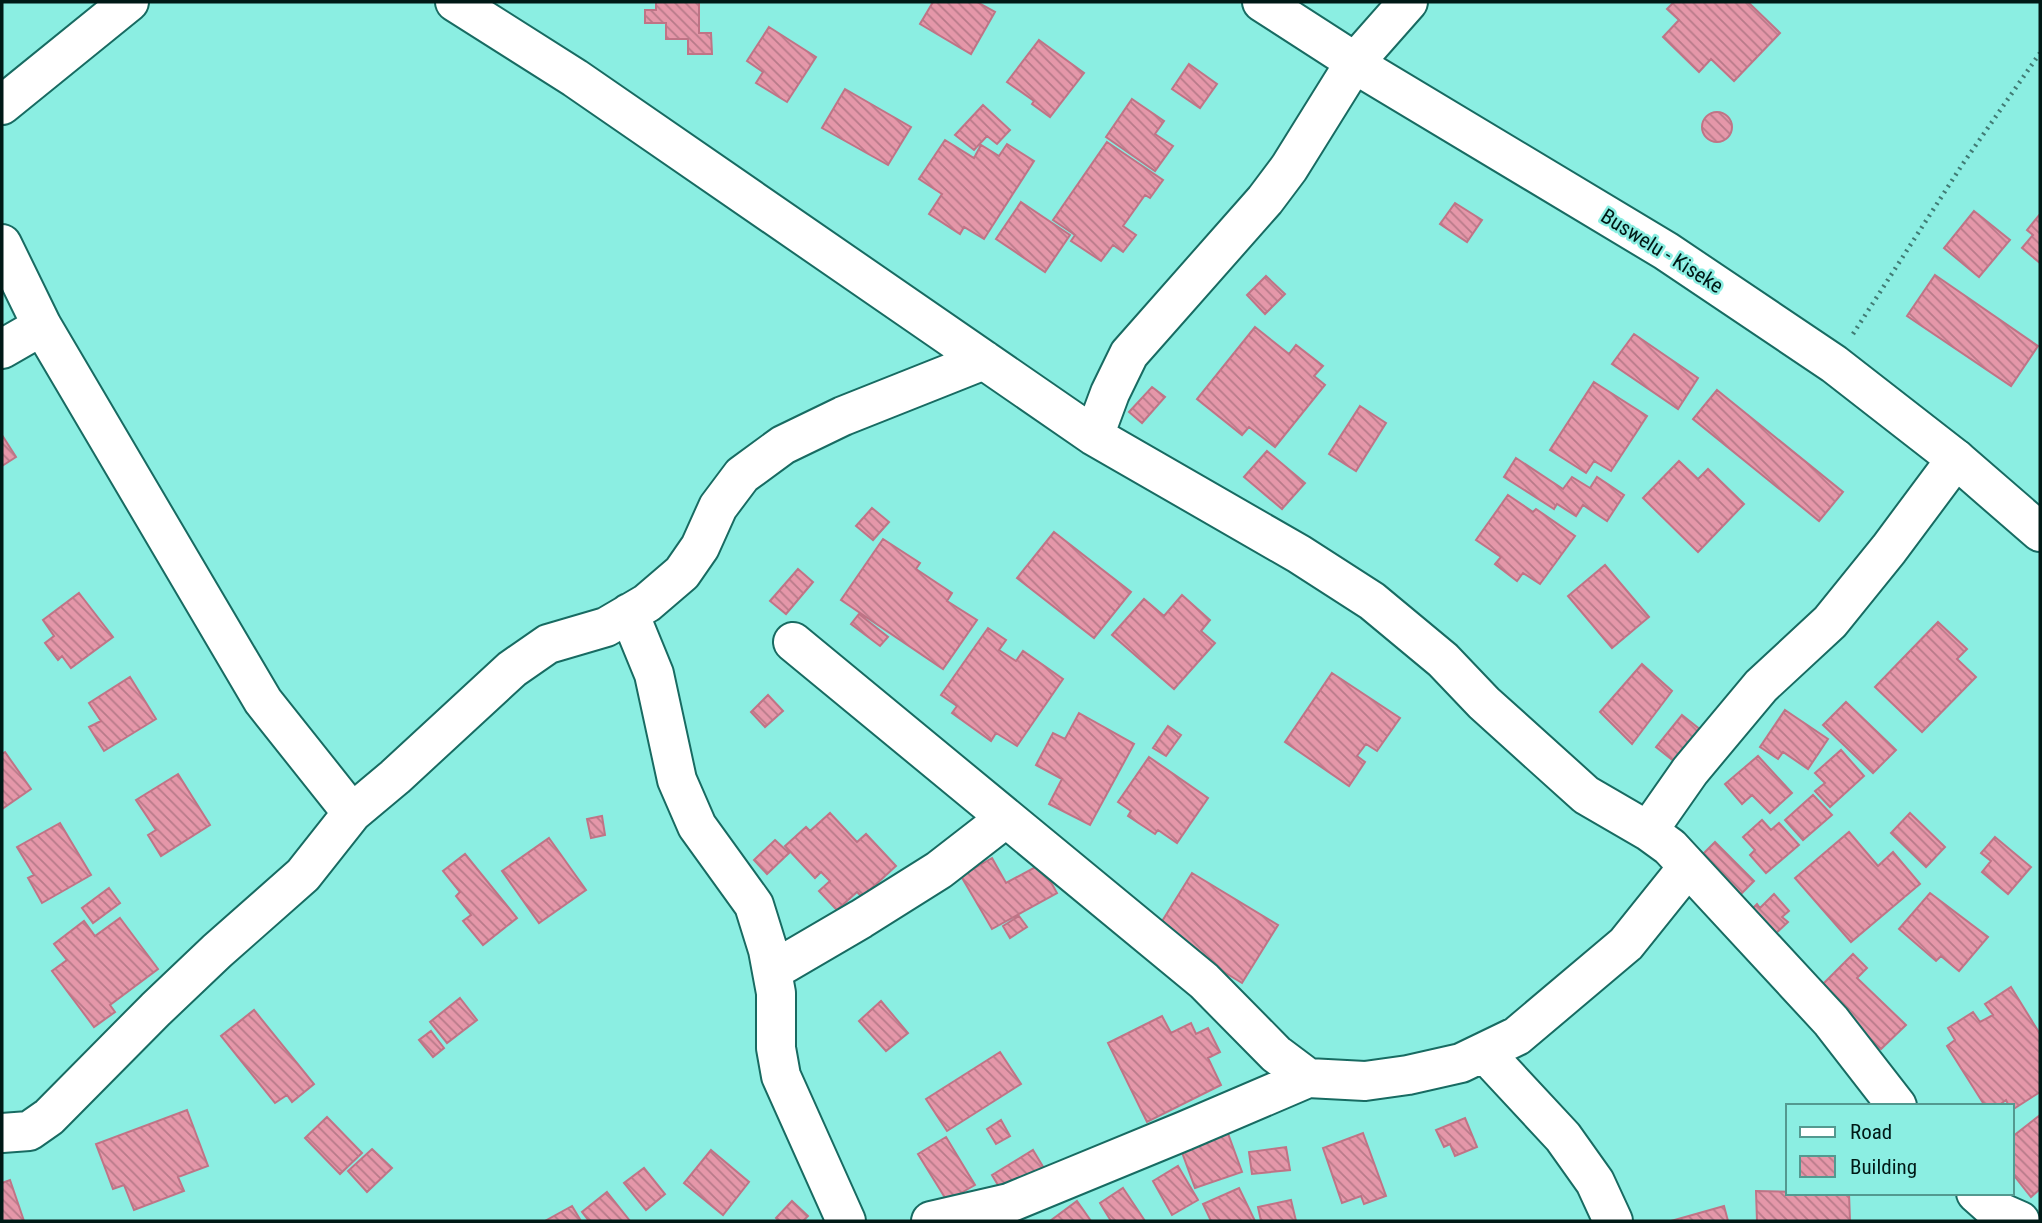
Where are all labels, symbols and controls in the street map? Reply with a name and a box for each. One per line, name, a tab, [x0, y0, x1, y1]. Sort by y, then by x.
street label: Buswelu - Kiseke	[1597, 204, 1728, 298]
legend	[1786, 1104, 2014, 1195]
text: Road	[1850, 1120, 1892, 1144]
text: Building	[1850, 1155, 1917, 1179]

